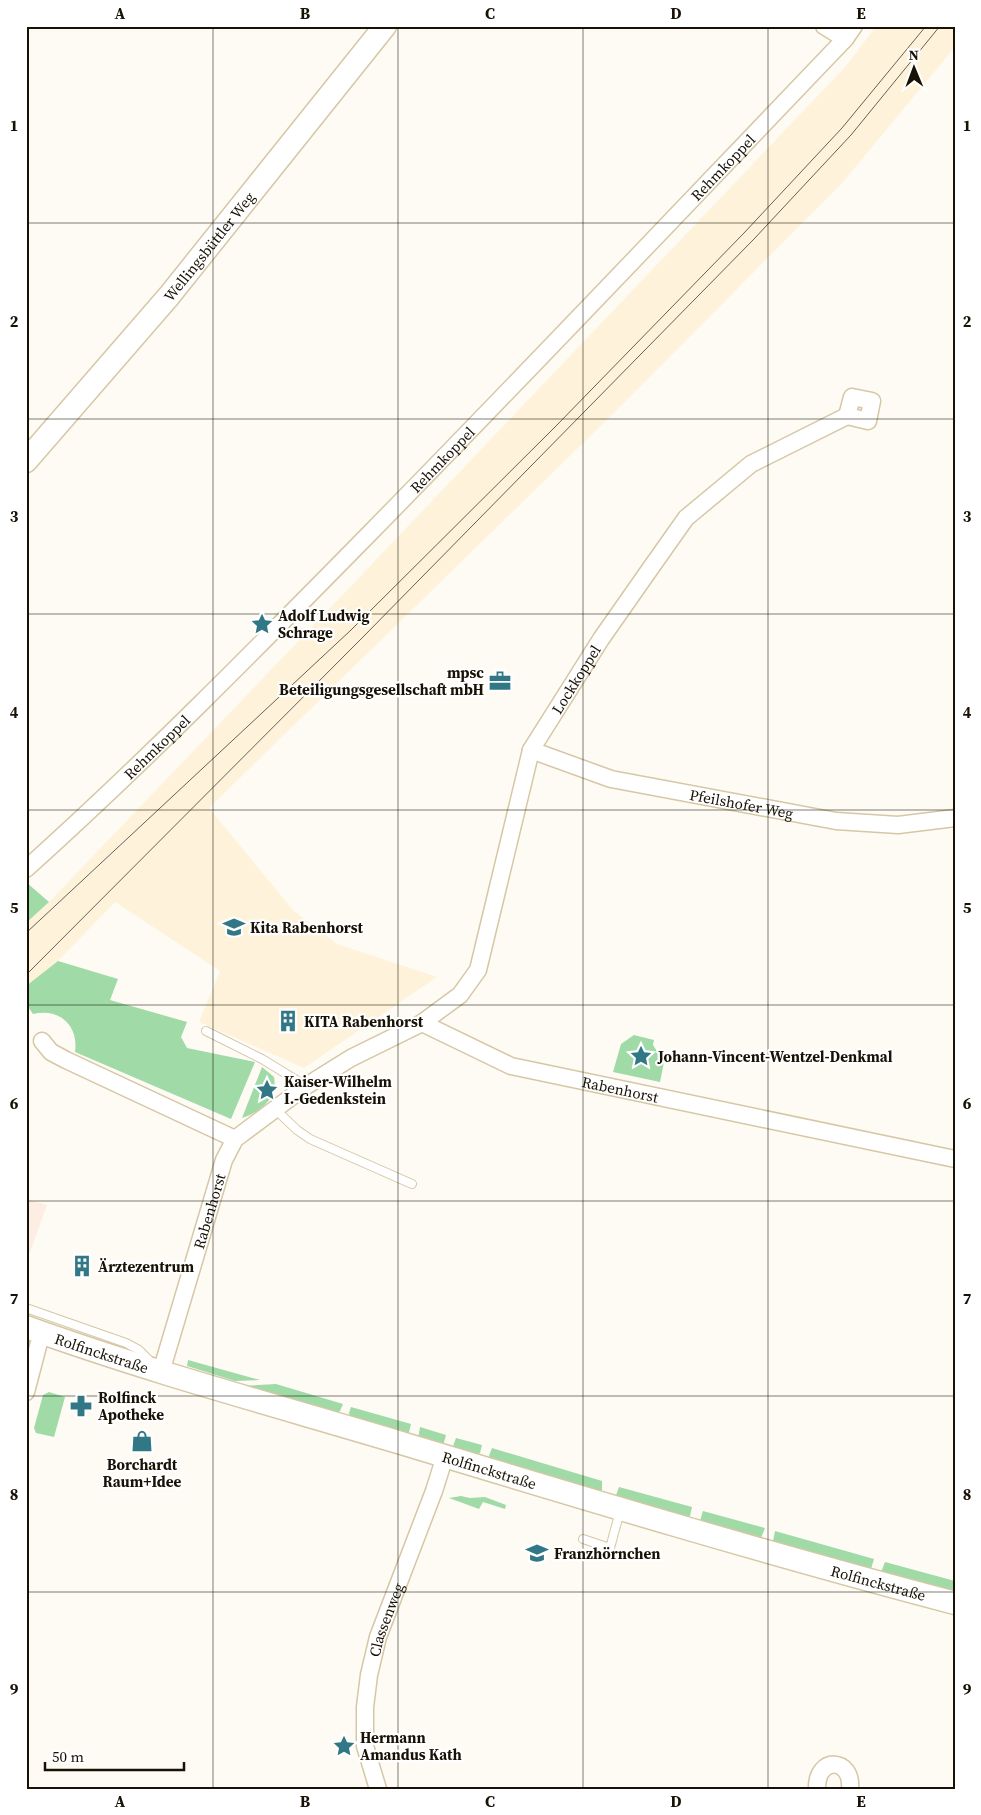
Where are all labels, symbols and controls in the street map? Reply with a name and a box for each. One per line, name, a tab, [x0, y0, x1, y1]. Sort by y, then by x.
text: A	[115, 2, 126, 24]
text: B	[300, 2, 311, 24]
text: C	[485, 2, 495, 24]
text: D	[670, 2, 682, 24]
text: E	[856, 2, 866, 24]
north arrow	[888, 42, 938, 92]
text: N	[908, 45, 919, 65]
text: 1	[10, 114, 18, 136]
text: 1	[963, 114, 971, 136]
street label: Rehmkoppel	[686, 129, 760, 205]
street label: Wellingsbüttler Weg	[158, 187, 259, 306]
text: 2	[10, 310, 19, 332]
text: 2	[963, 310, 972, 332]
street label: Rehmkoppel	[405, 421, 480, 497]
text: 3	[10, 505, 19, 527]
text: 3	[963, 505, 972, 527]
place label: Adolf Ludwig Schrage	[278, 605, 370, 643]
place icon: Adolf Ludwig Schrage	[249, 611, 275, 637]
street label: Lockkoppel	[546, 640, 606, 718]
place label: mpsc Beteiligungsgesellschaft mbH	[279, 662, 484, 700]
office icon: mpsc Beteiligungsgesellschaft mbH	[487, 668, 513, 694]
text: 4	[10, 701, 19, 723]
text: 4	[963, 701, 972, 723]
street label: Rehmkoppel	[119, 709, 195, 784]
street label: Pfeilshofer Weg	[688, 783, 795, 823]
text: 5	[10, 896, 19, 918]
text: 5	[963, 896, 972, 918]
school or university icon: Kita Rabenhorst	[221, 914, 247, 940]
place label: Kita Rabenhorst	[250, 917, 364, 938]
building icon: KITA Rabenhorst	[275, 1008, 301, 1034]
place label: KITA Rabenhorst	[304, 1011, 424, 1032]
place icon: Johann-Vincent-Wentzel-Denkmal	[628, 1043, 654, 1069]
place label: Johann-Vincent-Wentzel-Denkmal	[657, 1046, 893, 1067]
place label: Kaiser-Wilhelm I.-Gedenkstein	[284, 1071, 392, 1109]
street label: Rabenhorst	[580, 1071, 660, 1107]
place icon: Kaiser-Wilhelm I.-Gedenkstein	[254, 1077, 280, 1103]
text: 6	[10, 1092, 19, 1114]
text: 6	[963, 1092, 972, 1114]
street label: Rabenhorst	[188, 1171, 230, 1251]
building icon: Ärztezentrum	[69, 1253, 95, 1279]
place label: Ärztezentrum	[98, 1256, 195, 1277]
text: 7	[10, 1287, 19, 1309]
text: 7	[963, 1287, 972, 1309]
street label: Rolfinckstraße	[52, 1328, 152, 1378]
place label: Rolfinck Apotheke	[98, 1387, 164, 1425]
pharmacy icon: Rolfinck Apotheke	[68, 1393, 94, 1419]
shop icon: Borchardt Raum+Idee	[129, 1428, 155, 1454]
street label: Rolfinckstraße	[440, 1446, 539, 1494]
place label: Borchardt Raum+Idee	[103, 1454, 182, 1492]
text: 8	[10, 1483, 18, 1505]
text: 8	[963, 1483, 971, 1505]
school or university icon: Franzhörnchen	[524, 1540, 550, 1566]
place label: Franzhörnchen	[554, 1543, 661, 1564]
street label: Rolfinckstraße	[829, 1559, 928, 1605]
street label: Classenweg	[363, 1579, 408, 1659]
text: 9	[10, 1678, 19, 1700]
text: 9	[963, 1678, 972, 1700]
place label: Hermann Amandus Kath	[360, 1727, 462, 1765]
place icon: Hermann Amandus Kath	[331, 1733, 357, 1759]
scale bar	[45, 1740, 184, 1772]
text: 50 m	[52, 1746, 84, 1767]
text: A	[115, 1790, 126, 1812]
text: B	[300, 1790, 311, 1812]
text: C	[485, 1790, 495, 1812]
text: D	[670, 1790, 682, 1812]
text: E	[856, 1790, 866, 1812]

